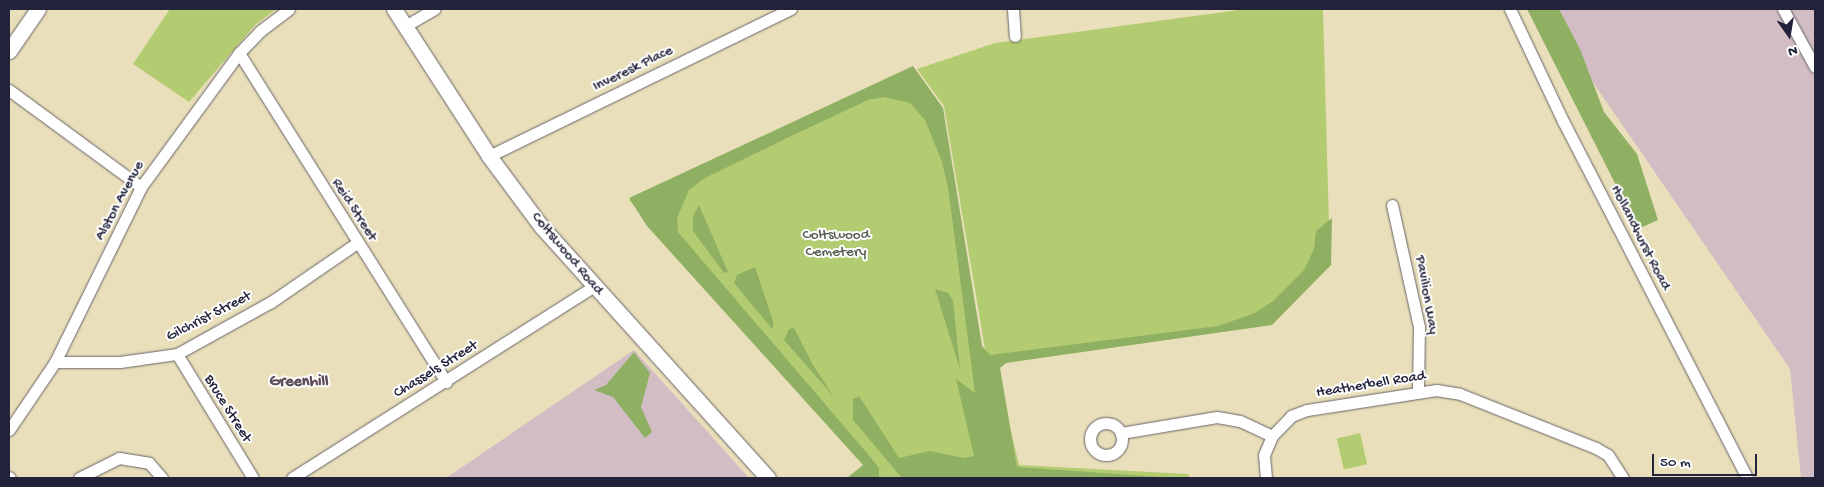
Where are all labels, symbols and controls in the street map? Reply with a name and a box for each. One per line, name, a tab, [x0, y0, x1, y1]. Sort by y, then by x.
north arrow	[1764, 10, 1814, 60]
text: N	[1786, 41, 1799, 59]
street label: Inveresk Place	[590, 42, 676, 96]
street label: Alston Avenue	[92, 158, 148, 244]
street label: Reid Street	[327, 175, 381, 245]
street label: Hollandhurst Road	[1606, 182, 1674, 294]
street label: Coltswood Road	[527, 209, 607, 299]
park label: Coltswood Cemetery	[803, 226, 869, 261]
street label: Pavilion Way	[1410, 254, 1442, 336]
street label: Gilchrist Street	[164, 288, 254, 346]
street label: Chassels Street	[391, 337, 481, 403]
street label: Heatherbell Road	[1315, 367, 1427, 403]
street label: Bruce Street	[199, 372, 255, 446]
district label: Greenhill	[270, 373, 328, 393]
scale bar	[1654, 444, 1759, 476]
text: 50 m	[1660, 454, 1691, 472]

